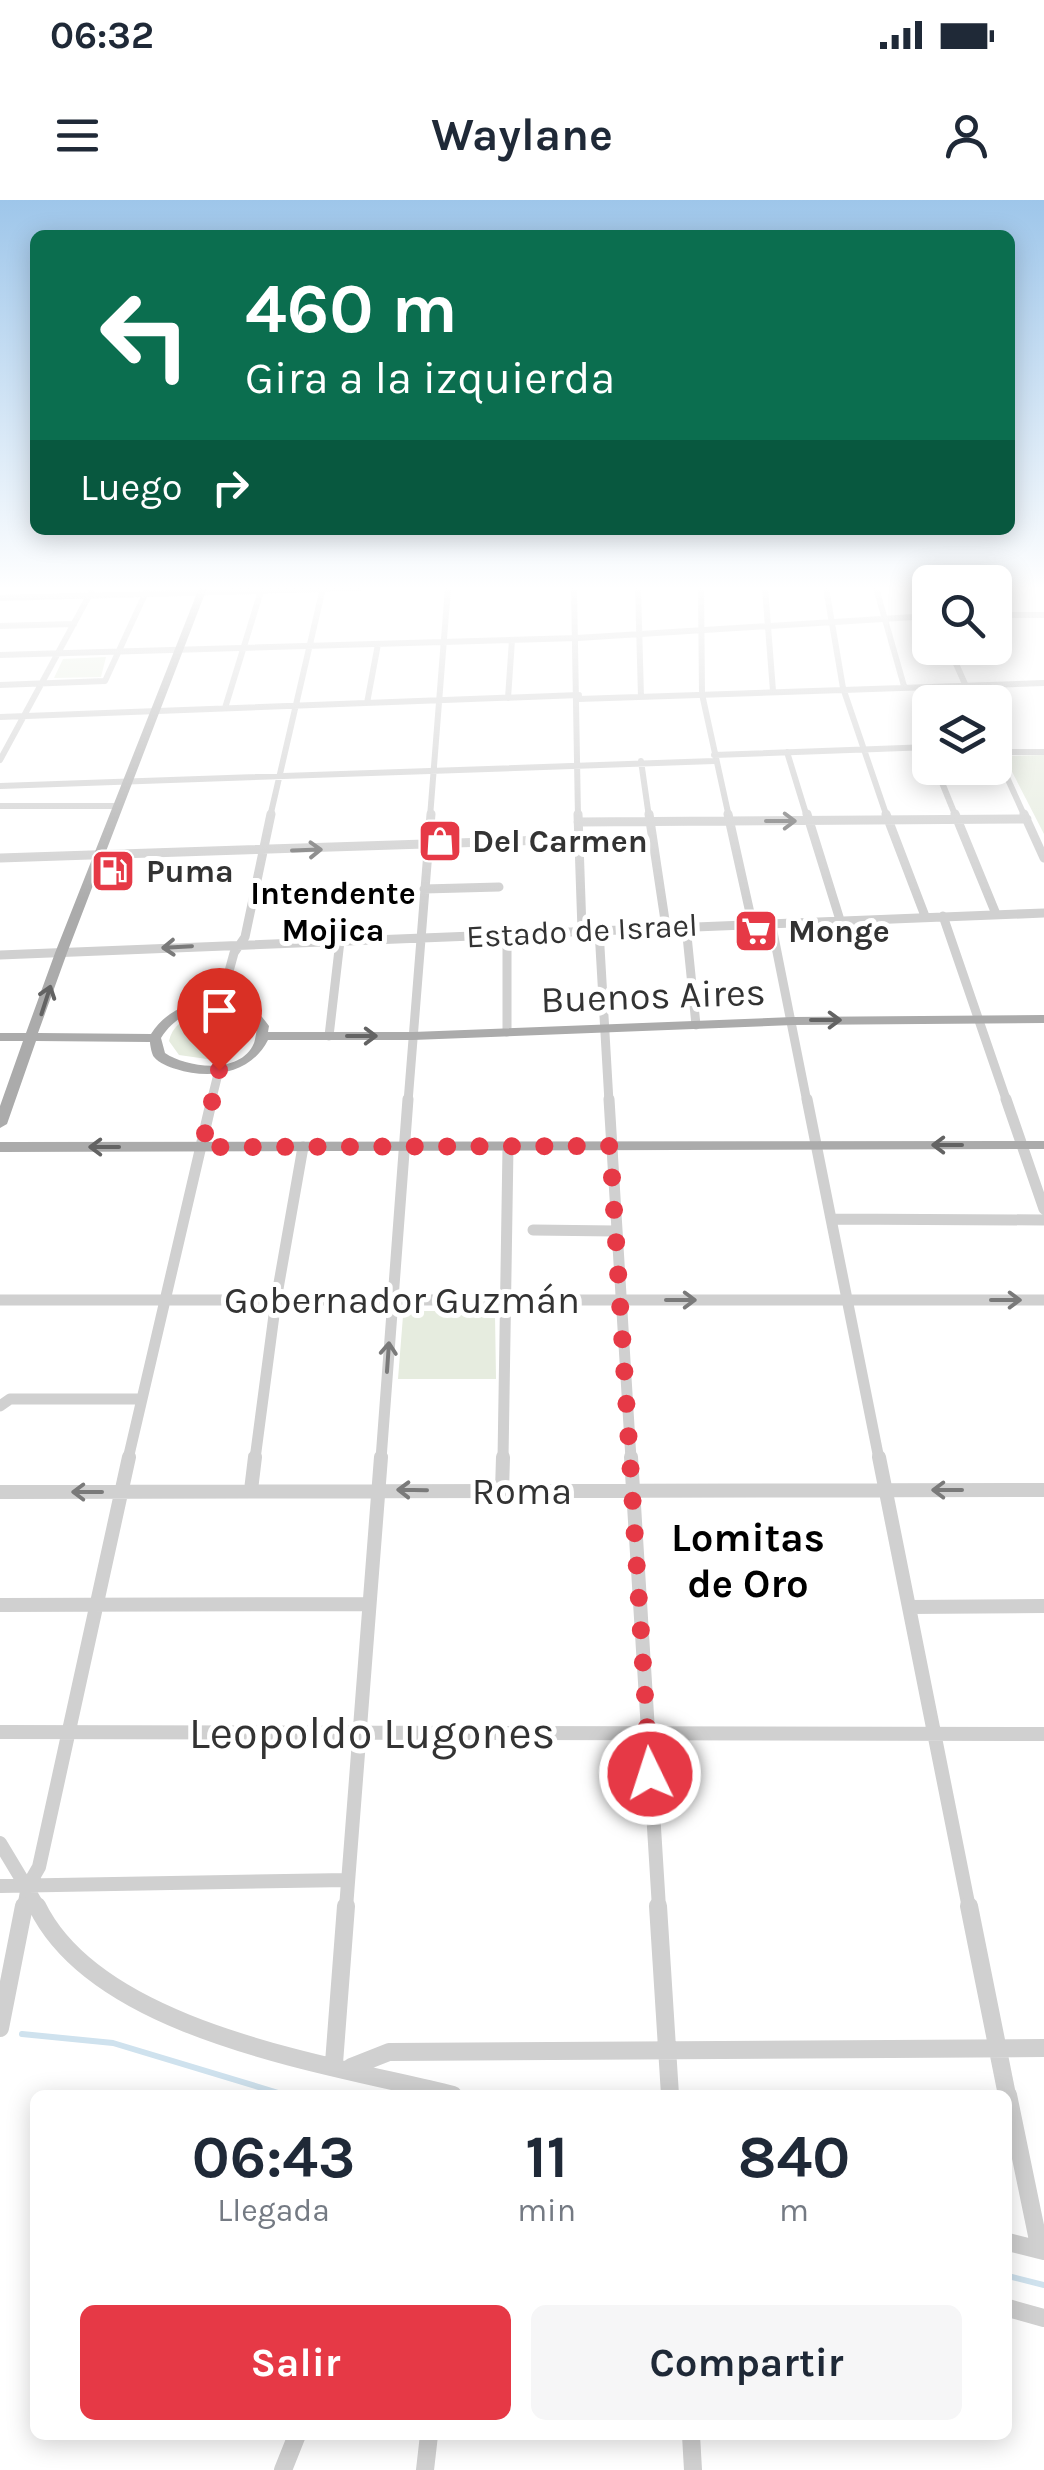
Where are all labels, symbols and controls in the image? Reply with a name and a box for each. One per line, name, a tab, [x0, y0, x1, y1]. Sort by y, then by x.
text: 06:32	[50, 13, 154, 58]
icon: menu	[50, 108, 105, 163]
icon: person	[939, 108, 994, 163]
text: Waylane	[431, 109, 613, 161]
text: 460 m	[245, 268, 458, 350]
icon: left	[80, 270, 210, 400]
text: Gira a la izquierda	[245, 352, 615, 404]
icon: right	[203, 460, 258, 515]
text: Luego	[80, 465, 183, 510]
map controls	[912, 565, 1012, 785]
button: search	[912, 565, 1012, 665]
button: layers	[912, 685, 1012, 785]
one-way arrow	[764, 812, 796, 831]
shop icon: Del Carmen	[417, 818, 463, 864]
place label: Del Carmen	[472, 823, 648, 860]
one-way arrow	[291, 840, 323, 859]
fuel station icon: Puma	[90, 848, 136, 894]
place label: Puma	[146, 853, 234, 890]
district label: Intendente Mojica	[250, 875, 416, 949]
street label: Estado de Israel	[465, 906, 699, 956]
supermarket icon: Monge	[733, 908, 779, 954]
place label: Monge	[788, 913, 890, 950]
one-way arrow	[162, 938, 194, 957]
pin	[177, 968, 262, 1071]
street label: Buenos Aires	[540, 970, 766, 1022]
icon: arrive	[192, 983, 247, 1038]
one-way arrow	[39, 984, 57, 1016]
one-way arrow	[810, 1011, 842, 1030]
one-way arrow	[344, 1026, 377, 1046]
one-way arrow	[931, 1136, 964, 1154]
one-way arrow	[89, 1138, 122, 1156]
street label: Gobernador Guzmán	[224, 1278, 580, 1323]
one-way arrow	[664, 1290, 696, 1310]
one-way arrow	[988, 1290, 1021, 1310]
one-way arrow	[379, 1341, 398, 1374]
street label: Roma	[472, 1469, 572, 1514]
one-way arrow	[396, 1480, 428, 1499]
one-way arrow	[931, 1480, 964, 1500]
one-way arrow	[71, 1482, 104, 1502]
district label: Lomitas de Oro	[671, 1514, 825, 1607]
street label: Leopoldo Lugones	[189, 1707, 555, 1760]
position arrow	[598, 1722, 702, 1826]
text: 06:43	[192, 2122, 355, 2192]
text: 11	[525, 2122, 568, 2192]
text: 840	[738, 2122, 850, 2192]
text: Llegada	[217, 2192, 330, 2229]
text: min	[517, 2192, 576, 2229]
text: m	[779, 2192, 809, 2229]
button: Salir	[80, 2305, 511, 2420]
button: Compartir	[531, 2305, 962, 2420]

